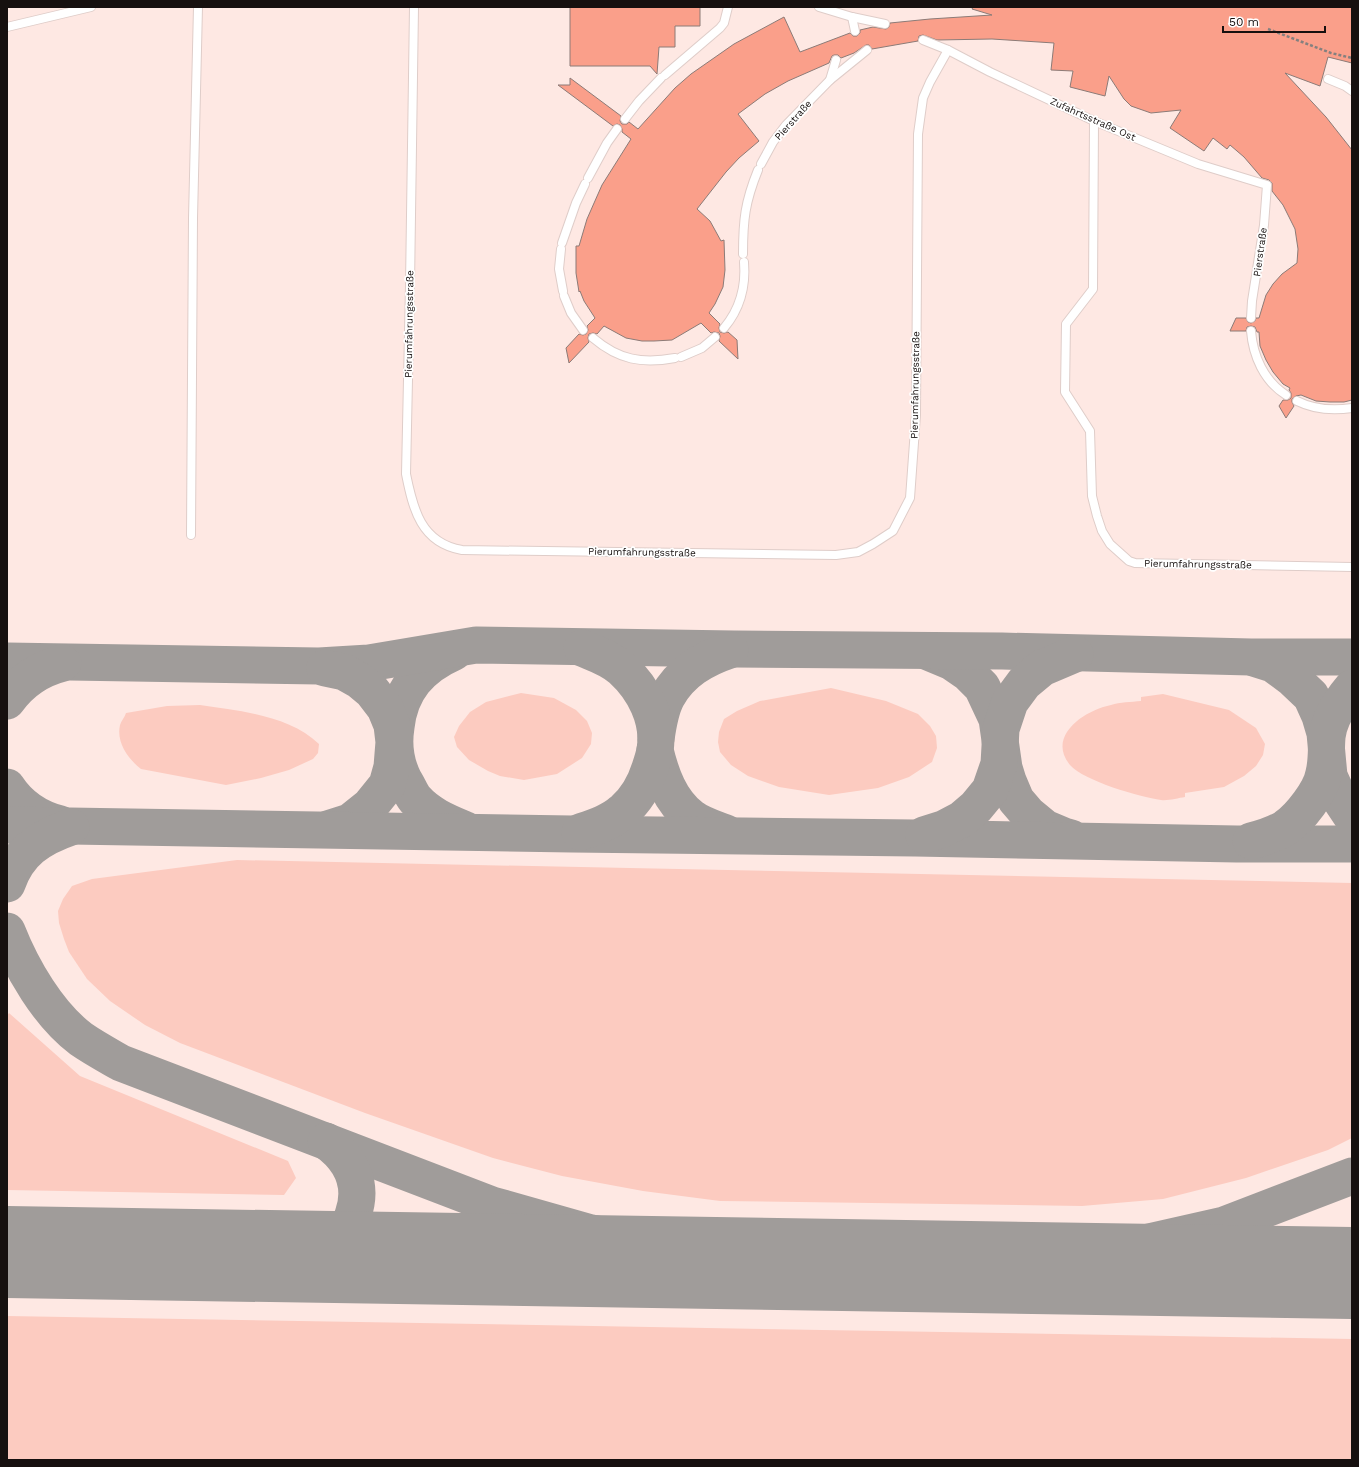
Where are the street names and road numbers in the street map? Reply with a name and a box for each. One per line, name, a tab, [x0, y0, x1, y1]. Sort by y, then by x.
street label: Zufahrtsstraße Ost	[1049, 95, 1138, 143]
street label: Pierstraße	[772, 98, 814, 142]
street label: Pierstraße	[1251, 227, 1269, 277]
street label: Pierumfahrungsstraße	[403, 270, 415, 378]
street label: Pierumfahrungsstraße	[909, 331, 921, 439]
street label: Pierumfahrungsstraße	[588, 546, 696, 558]
street label: Pierumfahrungsstraße	[1144, 558, 1252, 570]

